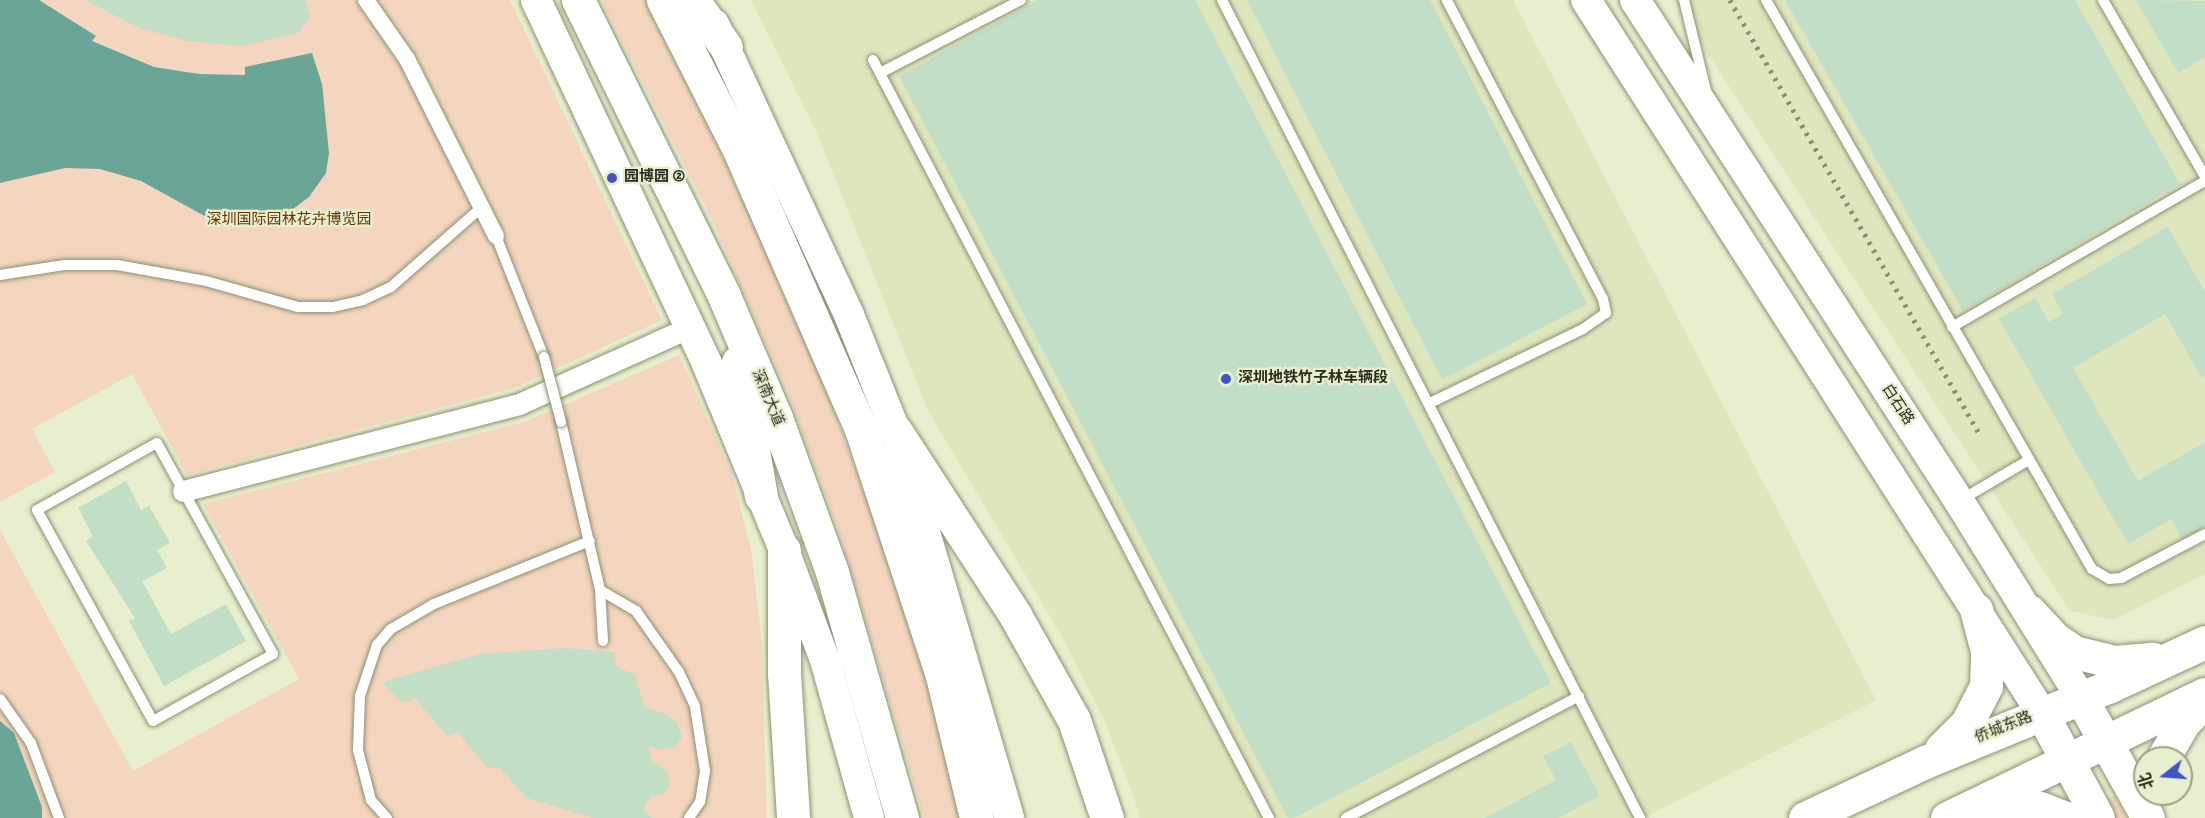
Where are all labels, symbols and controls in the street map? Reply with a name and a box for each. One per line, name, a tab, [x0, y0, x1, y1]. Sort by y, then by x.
place label: 园博园 ②	[624, 169, 685, 187]
marker: 园博园 ②	[605, 171, 619, 185]
park label: 深圳国际园林花卉博览园	[207, 212, 371, 230]
street label: 深南大道	[747, 367, 787, 429]
place label: 深圳地铁竹子林车辆段	[1238, 370, 1388, 388]
marker: 深圳地铁竹子林车辆段	[1219, 372, 1233, 386]
street label: 白石路	[1877, 381, 1917, 429]
street label: 侨城东路	[1973, 708, 2035, 748]
north arrow	[2133, 746, 2193, 806]
text: 北	[2136, 770, 2160, 791]

